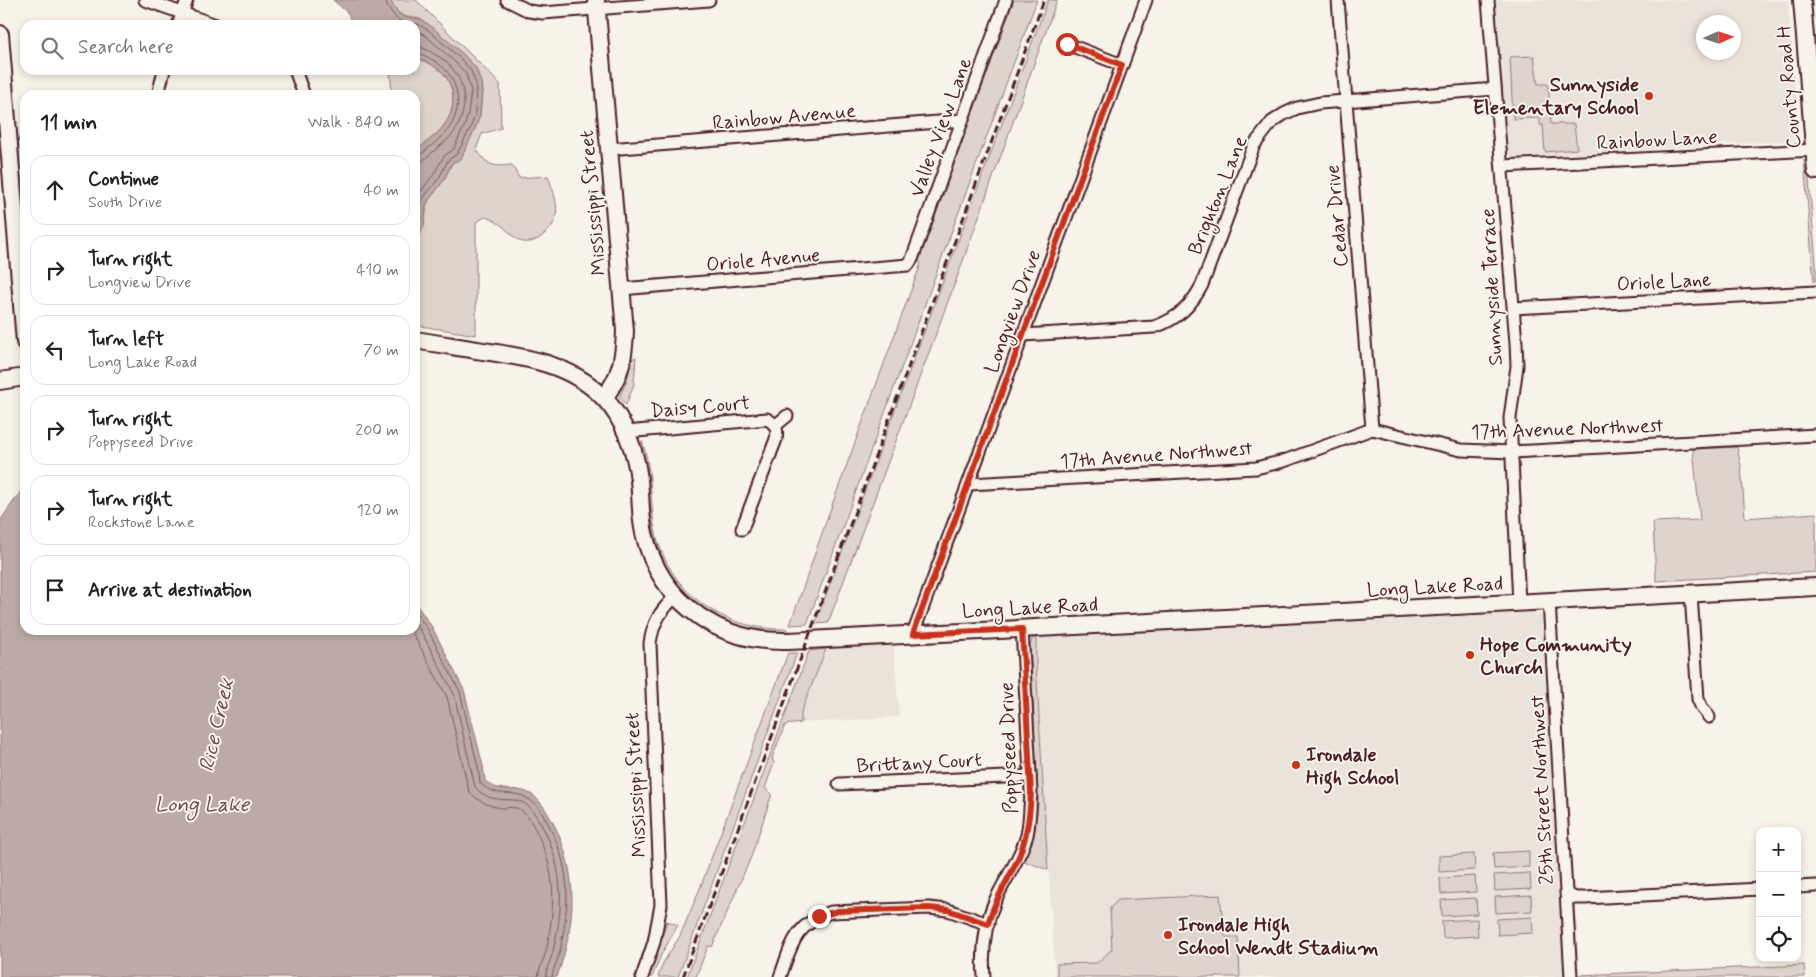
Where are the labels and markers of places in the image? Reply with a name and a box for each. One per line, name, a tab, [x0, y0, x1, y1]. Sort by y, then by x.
place label: Sunnyside Elementary School	[1473, 72, 1639, 122]
marker: Sunnyside Elementary School	[1643, 90, 1655, 102]
place label: Hope Community Church	[1480, 632, 1632, 682]
marker: Hope Community Church	[1464, 649, 1476, 661]
place label: Irondale High School	[1306, 742, 1399, 794]
marker: Irondale High School	[1290, 759, 1302, 771]
place label: Irondale High School Wendt Stadium	[1178, 912, 1379, 962]
marker: Irondale High School Wendt Stadium	[1162, 929, 1174, 941]

